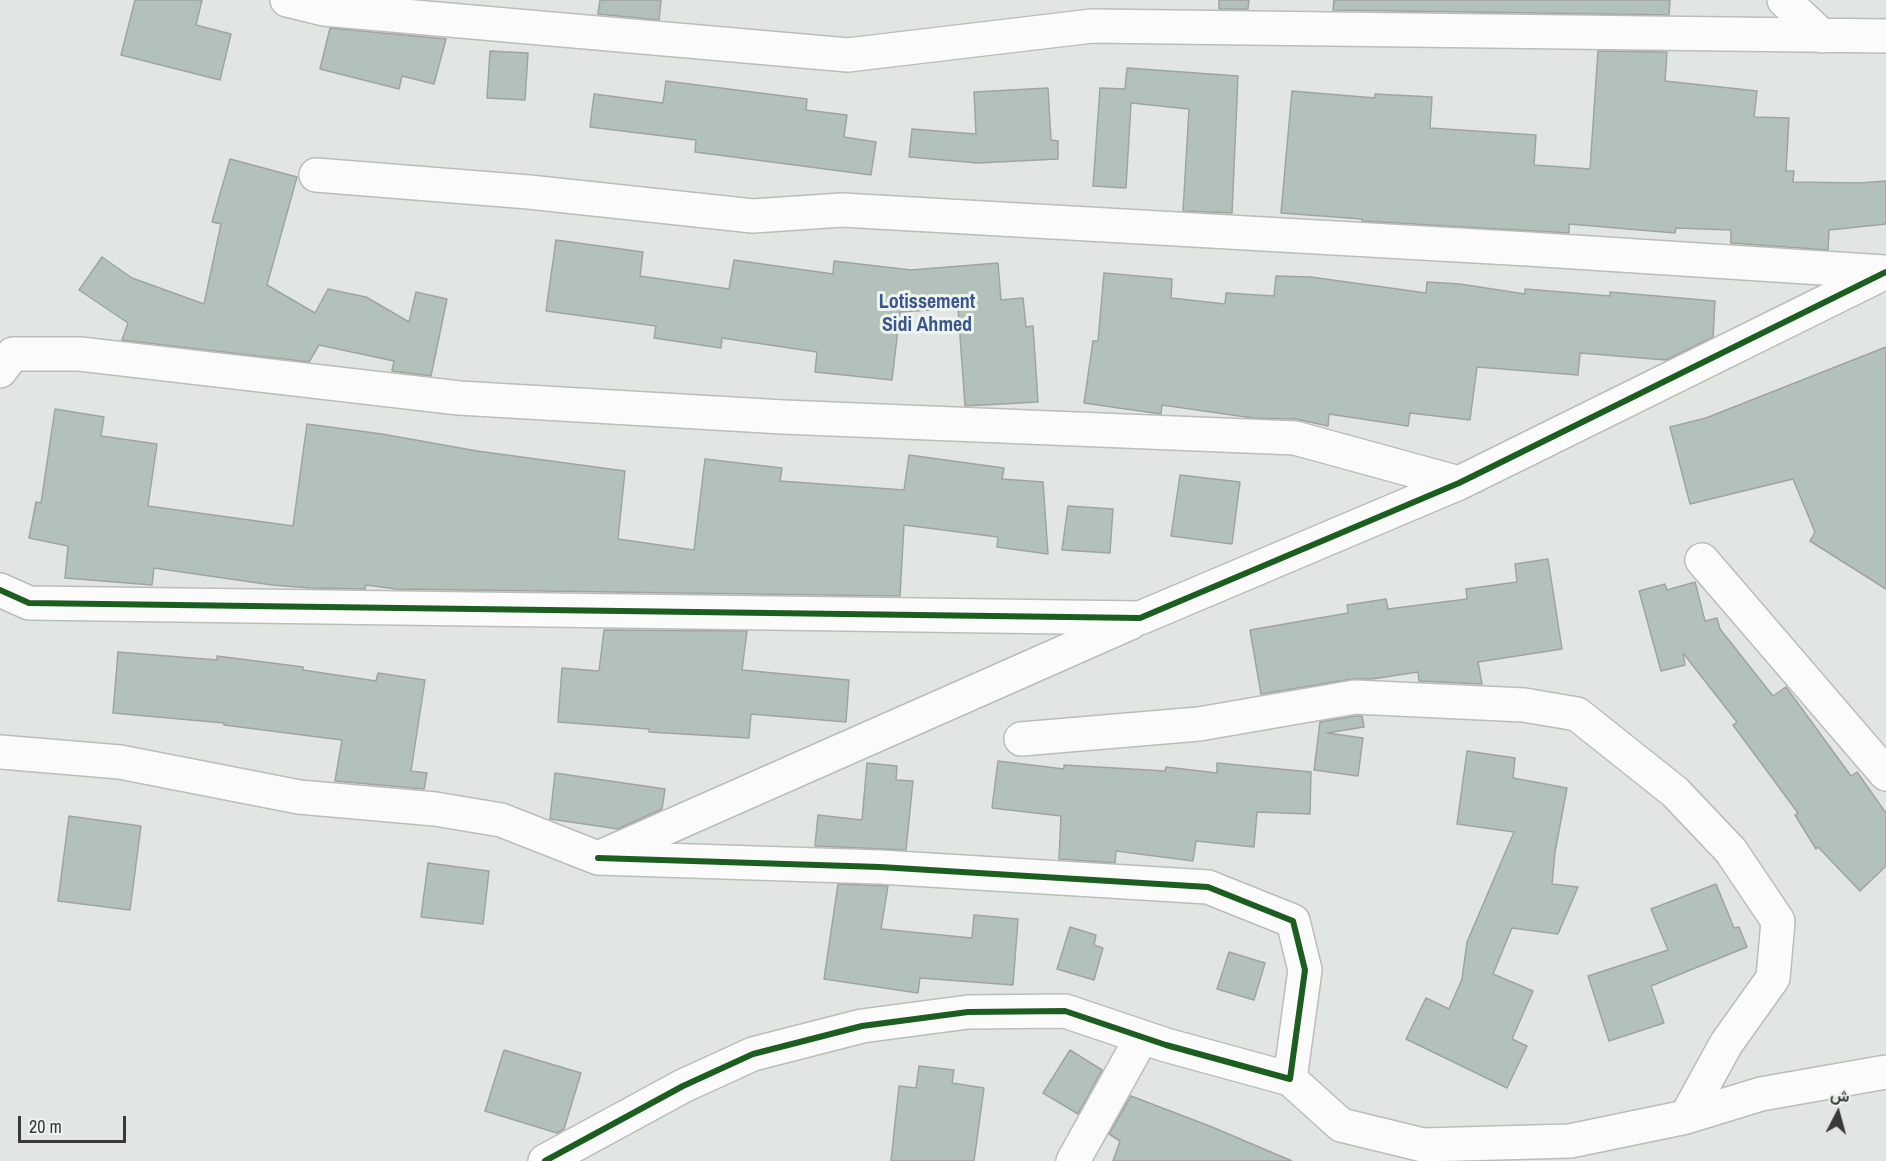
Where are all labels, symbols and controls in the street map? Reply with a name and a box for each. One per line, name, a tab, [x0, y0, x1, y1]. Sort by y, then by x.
district label: Lotissement Sidi Ahmed	[879, 291, 975, 338]
north arrow	[1808, 1083, 1868, 1143]
text: ش	[1829, 1083, 1851, 1107]
scale bar	[21, 1104, 129, 1142]
text: 20 m	[29, 1114, 62, 1139]

